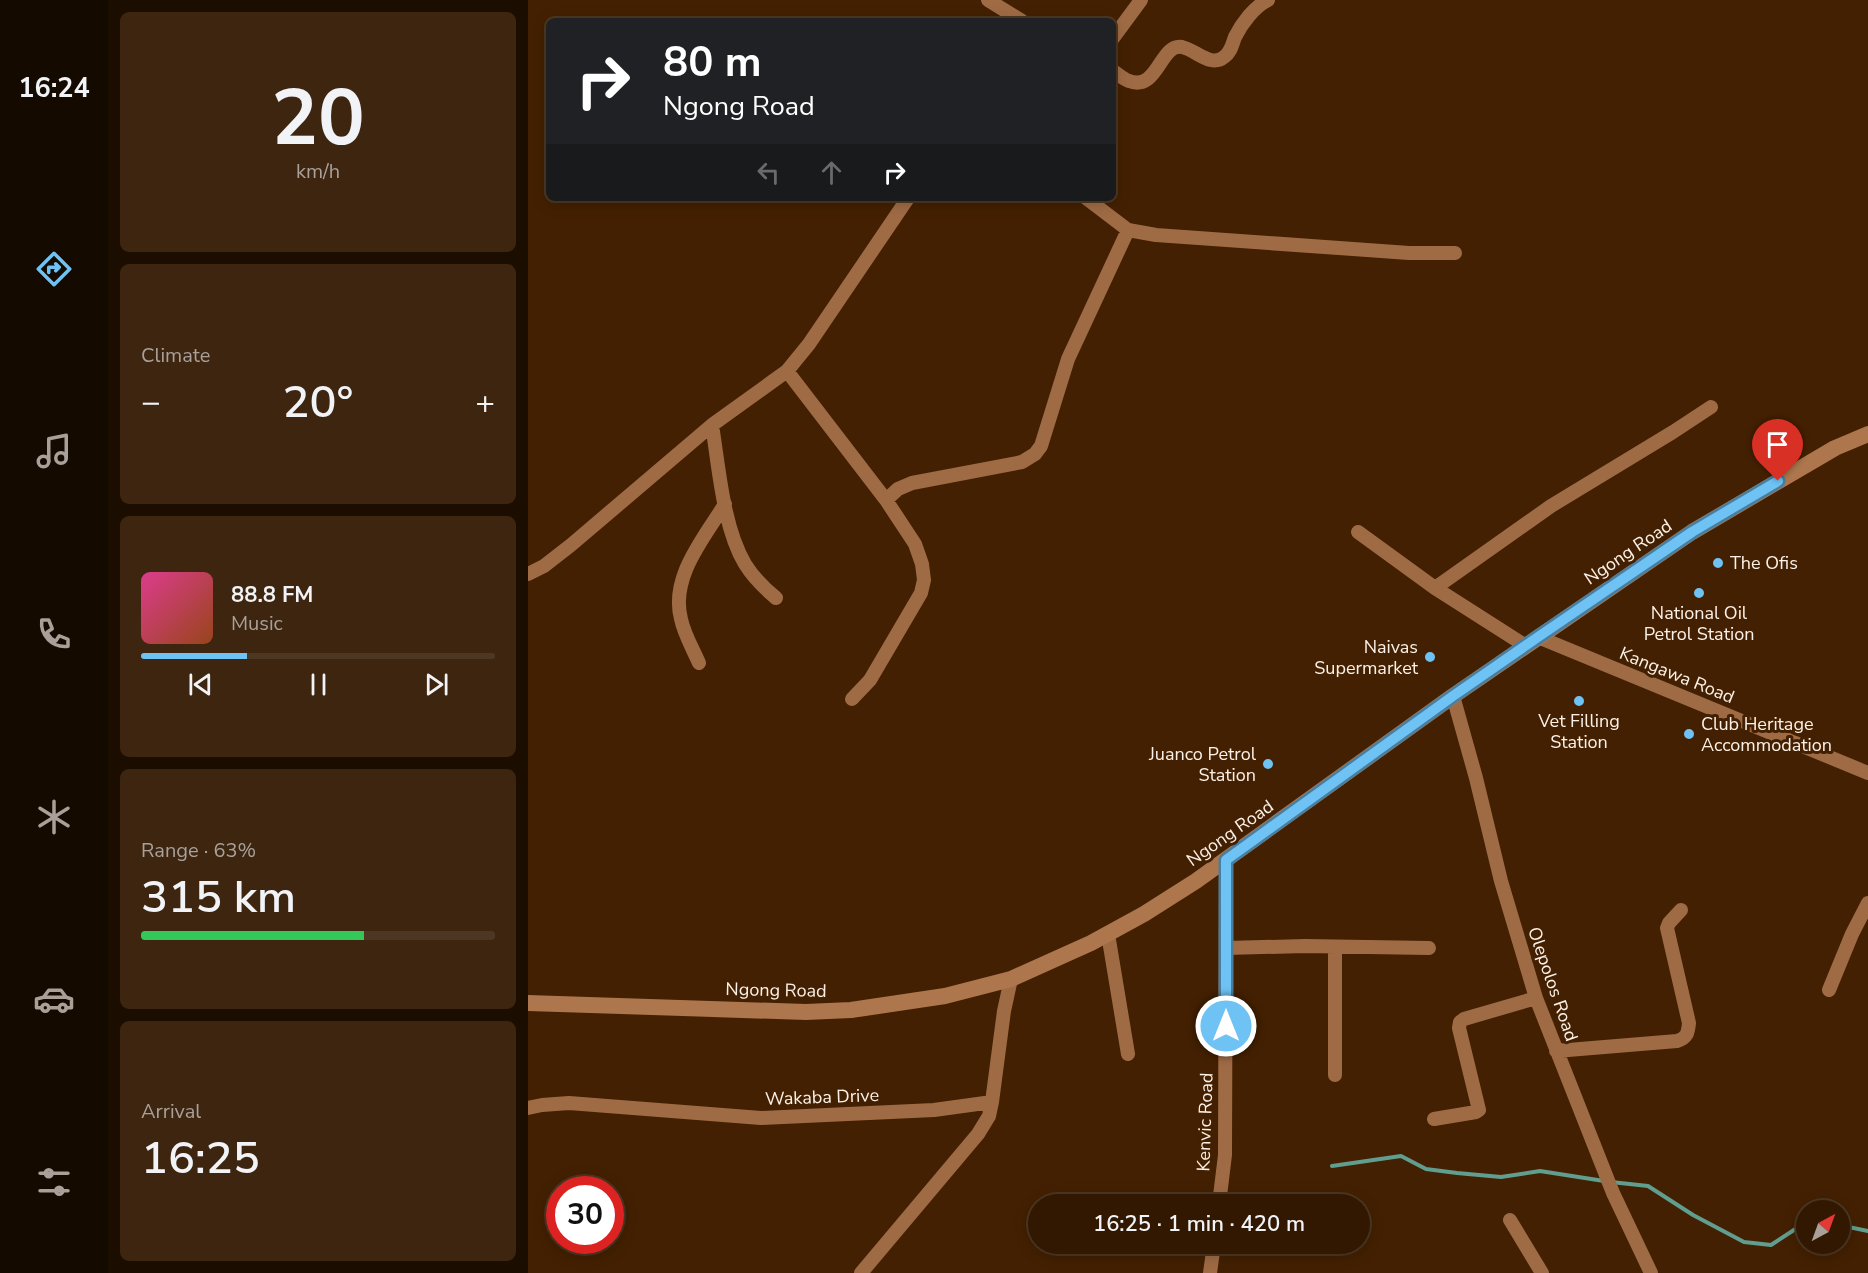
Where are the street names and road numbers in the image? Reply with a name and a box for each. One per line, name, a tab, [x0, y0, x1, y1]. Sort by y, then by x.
street label: Ngong Road	[1579, 514, 1677, 590]
street label: Kangawa Road	[1616, 641, 1738, 709]
street label: Ngong Road	[1182, 794, 1278, 872]
street label: Olepolos Road	[1522, 924, 1584, 1044]
street label: Ngong Road	[725, 977, 827, 1003]
street label: Kenvic Road	[1191, 1072, 1219, 1172]
street label: Wakaba Drive	[765, 1083, 879, 1111]

